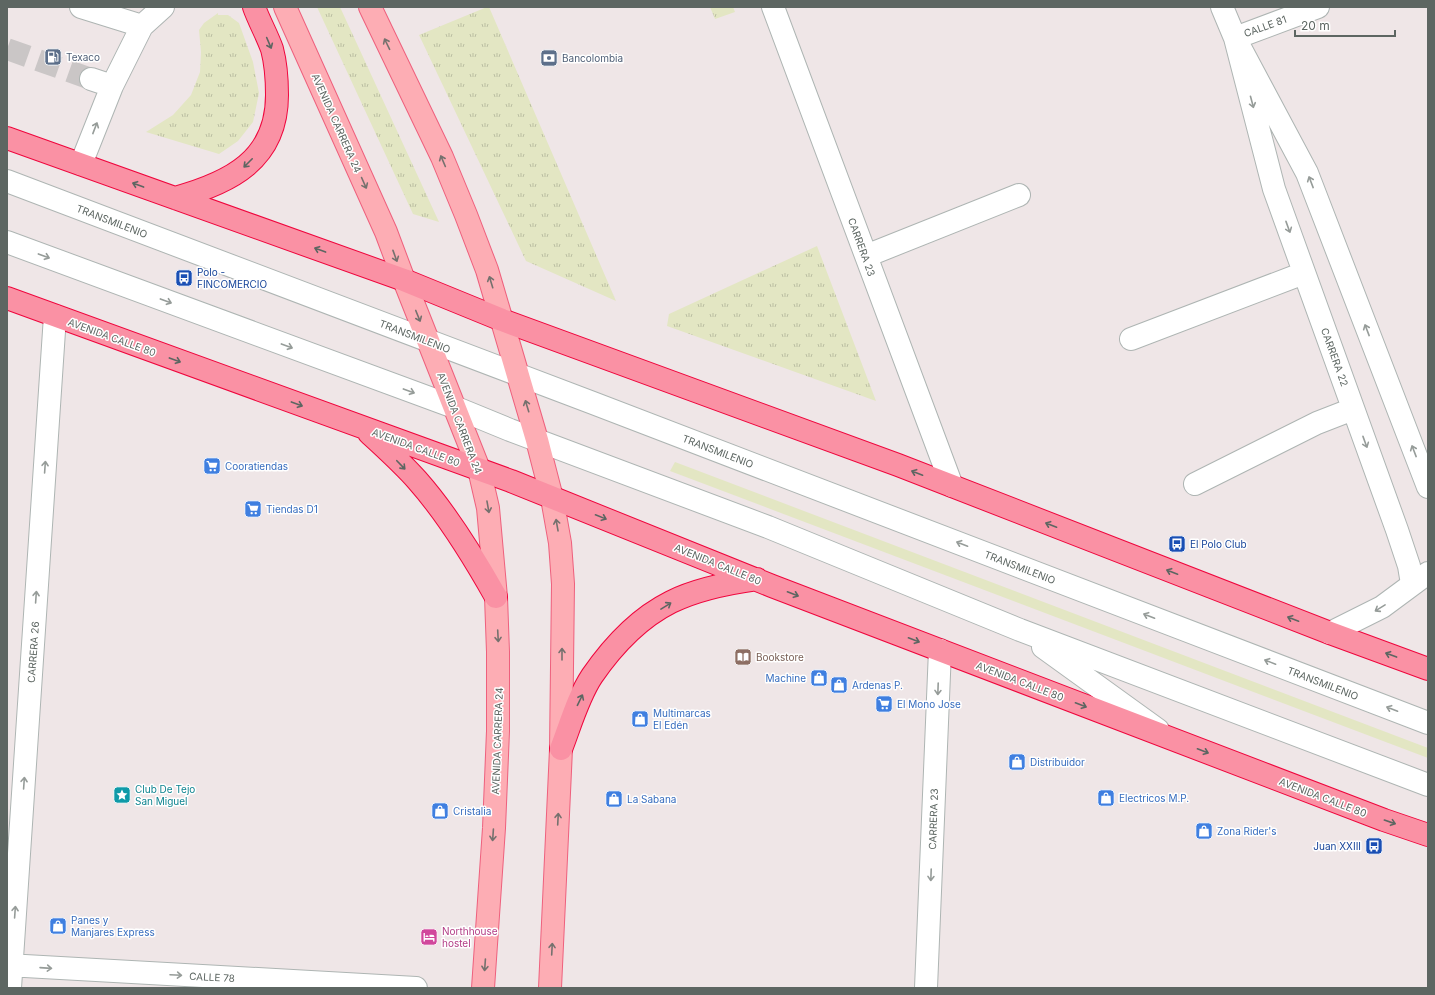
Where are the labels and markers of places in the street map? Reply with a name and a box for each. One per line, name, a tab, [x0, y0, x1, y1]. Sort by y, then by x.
fuel station icon: Texaco	[43, 47, 63, 67]
bank icon: Bancolombia	[539, 48, 559, 68]
place label: Texaco	[66, 51, 100, 63]
place label: Bancolombia	[562, 52, 623, 64]
place label: Polo - FINCOMERCIO	[197, 266, 268, 290]
bus stop icon: Polo - FINCOMERCIO	[174, 268, 194, 288]
supermarket icon: Cooratiendas	[202, 456, 222, 476]
place label: Cooratiendas	[225, 460, 288, 472]
supermarket icon: Tiendas D1	[243, 499, 263, 519]
place label: Tiendas D1	[266, 503, 318, 515]
bus stop icon: El Polo Club	[1167, 534, 1187, 554]
place label: El Polo Club	[1190, 538, 1247, 550]
library icon: Bookstore	[733, 647, 753, 667]
place label: Bookstore	[756, 651, 804, 663]
shop icon: Machine	[809, 668, 829, 688]
place label: Machine	[766, 672, 806, 684]
shop icon: Ardenas P.	[829, 675, 849, 695]
place label: Ardenas P.	[852, 679, 903, 691]
supermarket icon: El Mono Jose	[874, 694, 894, 714]
place label: El Mono Jose	[897, 698, 961, 710]
place label: Multimarcas El Edén	[653, 707, 711, 731]
shop icon: Multimarcas El Edén	[630, 709, 650, 729]
shop icon: Distribuidor	[1007, 752, 1027, 772]
place label: Distribuidor	[1030, 756, 1085, 768]
place label: Club De Tejo San Miguel	[135, 783, 195, 807]
place icon: Club De Tejo San Miguel	[112, 785, 132, 805]
shop icon: Electricos M.P.	[1096, 788, 1116, 808]
shop icon: La Sabana	[604, 789, 624, 809]
place label: Electricos M.P.	[1119, 792, 1189, 804]
place label: La Sabana	[627, 793, 676, 805]
shop icon: Cristalia	[430, 801, 450, 821]
place label: Cristalia	[453, 805, 491, 817]
shop icon: Zona Rider's	[1194, 821, 1214, 841]
place label: Zona Rider's	[1217, 825, 1276, 837]
bus stop icon: Juan XXIII	[1364, 836, 1384, 856]
place label: Juan XXIII	[1313, 840, 1361, 852]
place label: Panes y Manjares Express	[71, 914, 155, 938]
shop icon: Panes y Manjares Express	[48, 916, 68, 936]
place label: Northhouse hostel	[442, 925, 498, 949]
hotel icon: Northhouse hostel	[419, 927, 439, 947]

